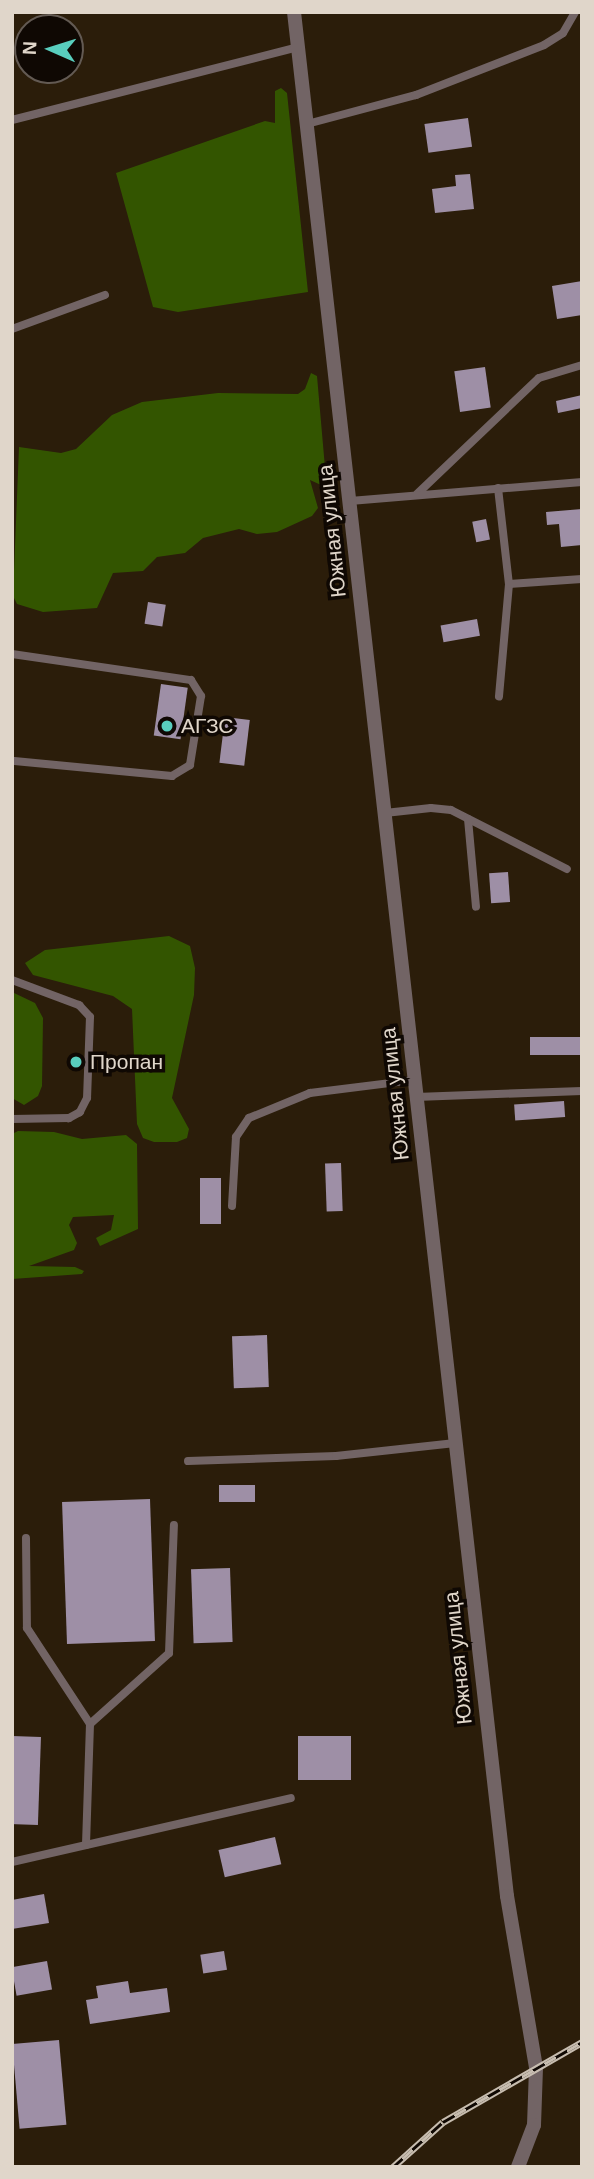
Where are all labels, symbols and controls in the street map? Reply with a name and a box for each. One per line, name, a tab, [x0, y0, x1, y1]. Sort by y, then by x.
north arrow	[14, 14, 84, 84]
text: N	[19, 41, 40, 55]
street label: Южная улица	[312, 463, 352, 599]
place label: АГЗС	[181, 713, 234, 739]
marker: АГЗС	[159, 718, 175, 734]
street label: Южная улица	[375, 1026, 415, 1162]
place label: Пропан	[90, 1049, 163, 1075]
marker: Пропан	[68, 1054, 84, 1070]
street label: Южная улица	[438, 1590, 478, 1726]

